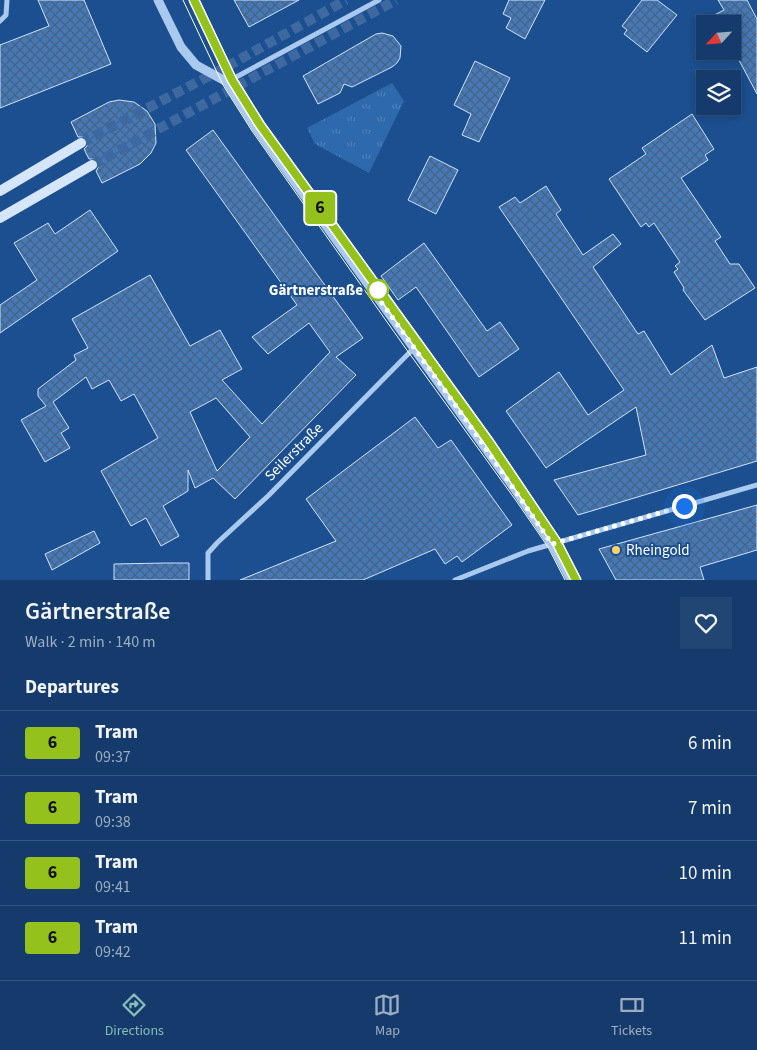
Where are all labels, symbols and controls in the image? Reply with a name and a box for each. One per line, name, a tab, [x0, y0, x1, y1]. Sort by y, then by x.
north arrow	[696, 15, 741, 60]
map controls	[696, 15, 741, 115]
button: layers	[696, 70, 741, 115]
line badge: 6	[304, 192, 336, 224]
text: 6	[315, 195, 325, 220]
marker: Gärtnerstraße	[367, 279, 389, 301]
place label: Gärtnerstraße	[269, 280, 363, 301]
street label: Seilerstraße	[260, 418, 328, 486]
your location	[672, 494, 697, 519]
place label: Rheingold	[626, 540, 690, 561]
marker: Rheingold	[610, 544, 622, 556]
text: Gärtnerstraße	[25, 594, 170, 629]
button: heart	[680, 597, 732, 649]
text: Walk · 2 min · 140 m	[25, 631, 156, 653]
text: Departures	[25, 674, 119, 701]
text: Tram	[95, 719, 138, 746]
text: 6	[48, 730, 57, 755]
text: 6 min	[688, 730, 732, 757]
text: 09:37	[95, 746, 131, 768]
text: Tram	[95, 784, 138, 811]
text: 6	[48, 795, 57, 820]
text: 7 min	[688, 795, 732, 822]
text: 09:38	[95, 811, 131, 833]
text: Tram	[95, 849, 138, 876]
text: 6	[48, 860, 57, 885]
text: 10 min	[678, 860, 732, 887]
text: 09:41	[95, 876, 131, 898]
text: Tram	[95, 914, 138, 941]
text: 6	[48, 925, 57, 950]
text: 11 min	[678, 925, 732, 952]
text: 09:42	[95, 941, 131, 963]
tab: Directions	[105, 991, 164, 1041]
tab: Map	[373, 991, 401, 1041]
tab: Tickets	[611, 991, 652, 1041]

